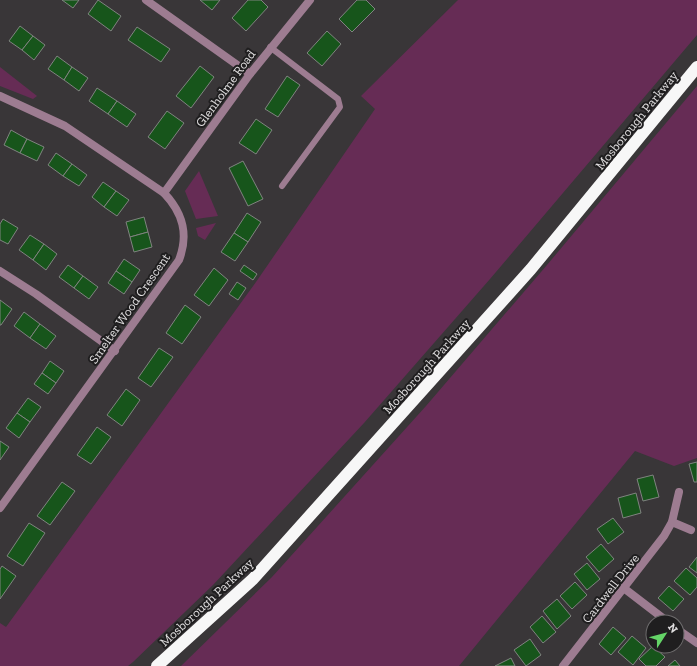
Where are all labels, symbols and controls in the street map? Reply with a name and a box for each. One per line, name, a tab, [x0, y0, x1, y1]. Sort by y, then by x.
street label: Glenholme Road	[192, 47, 258, 130]
street label: Mosborough Parkway	[592, 68, 681, 173]
street label: Smelter Wood Crescent	[86, 250, 173, 366]
street label: Mosborough Parkway	[380, 316, 473, 417]
street label: Cardwell Drive	[579, 551, 642, 626]
street label: Mosborough Parkway	[157, 555, 256, 650]
north arrow	[645, 614, 685, 654]
text: N	[665, 621, 681, 636]

